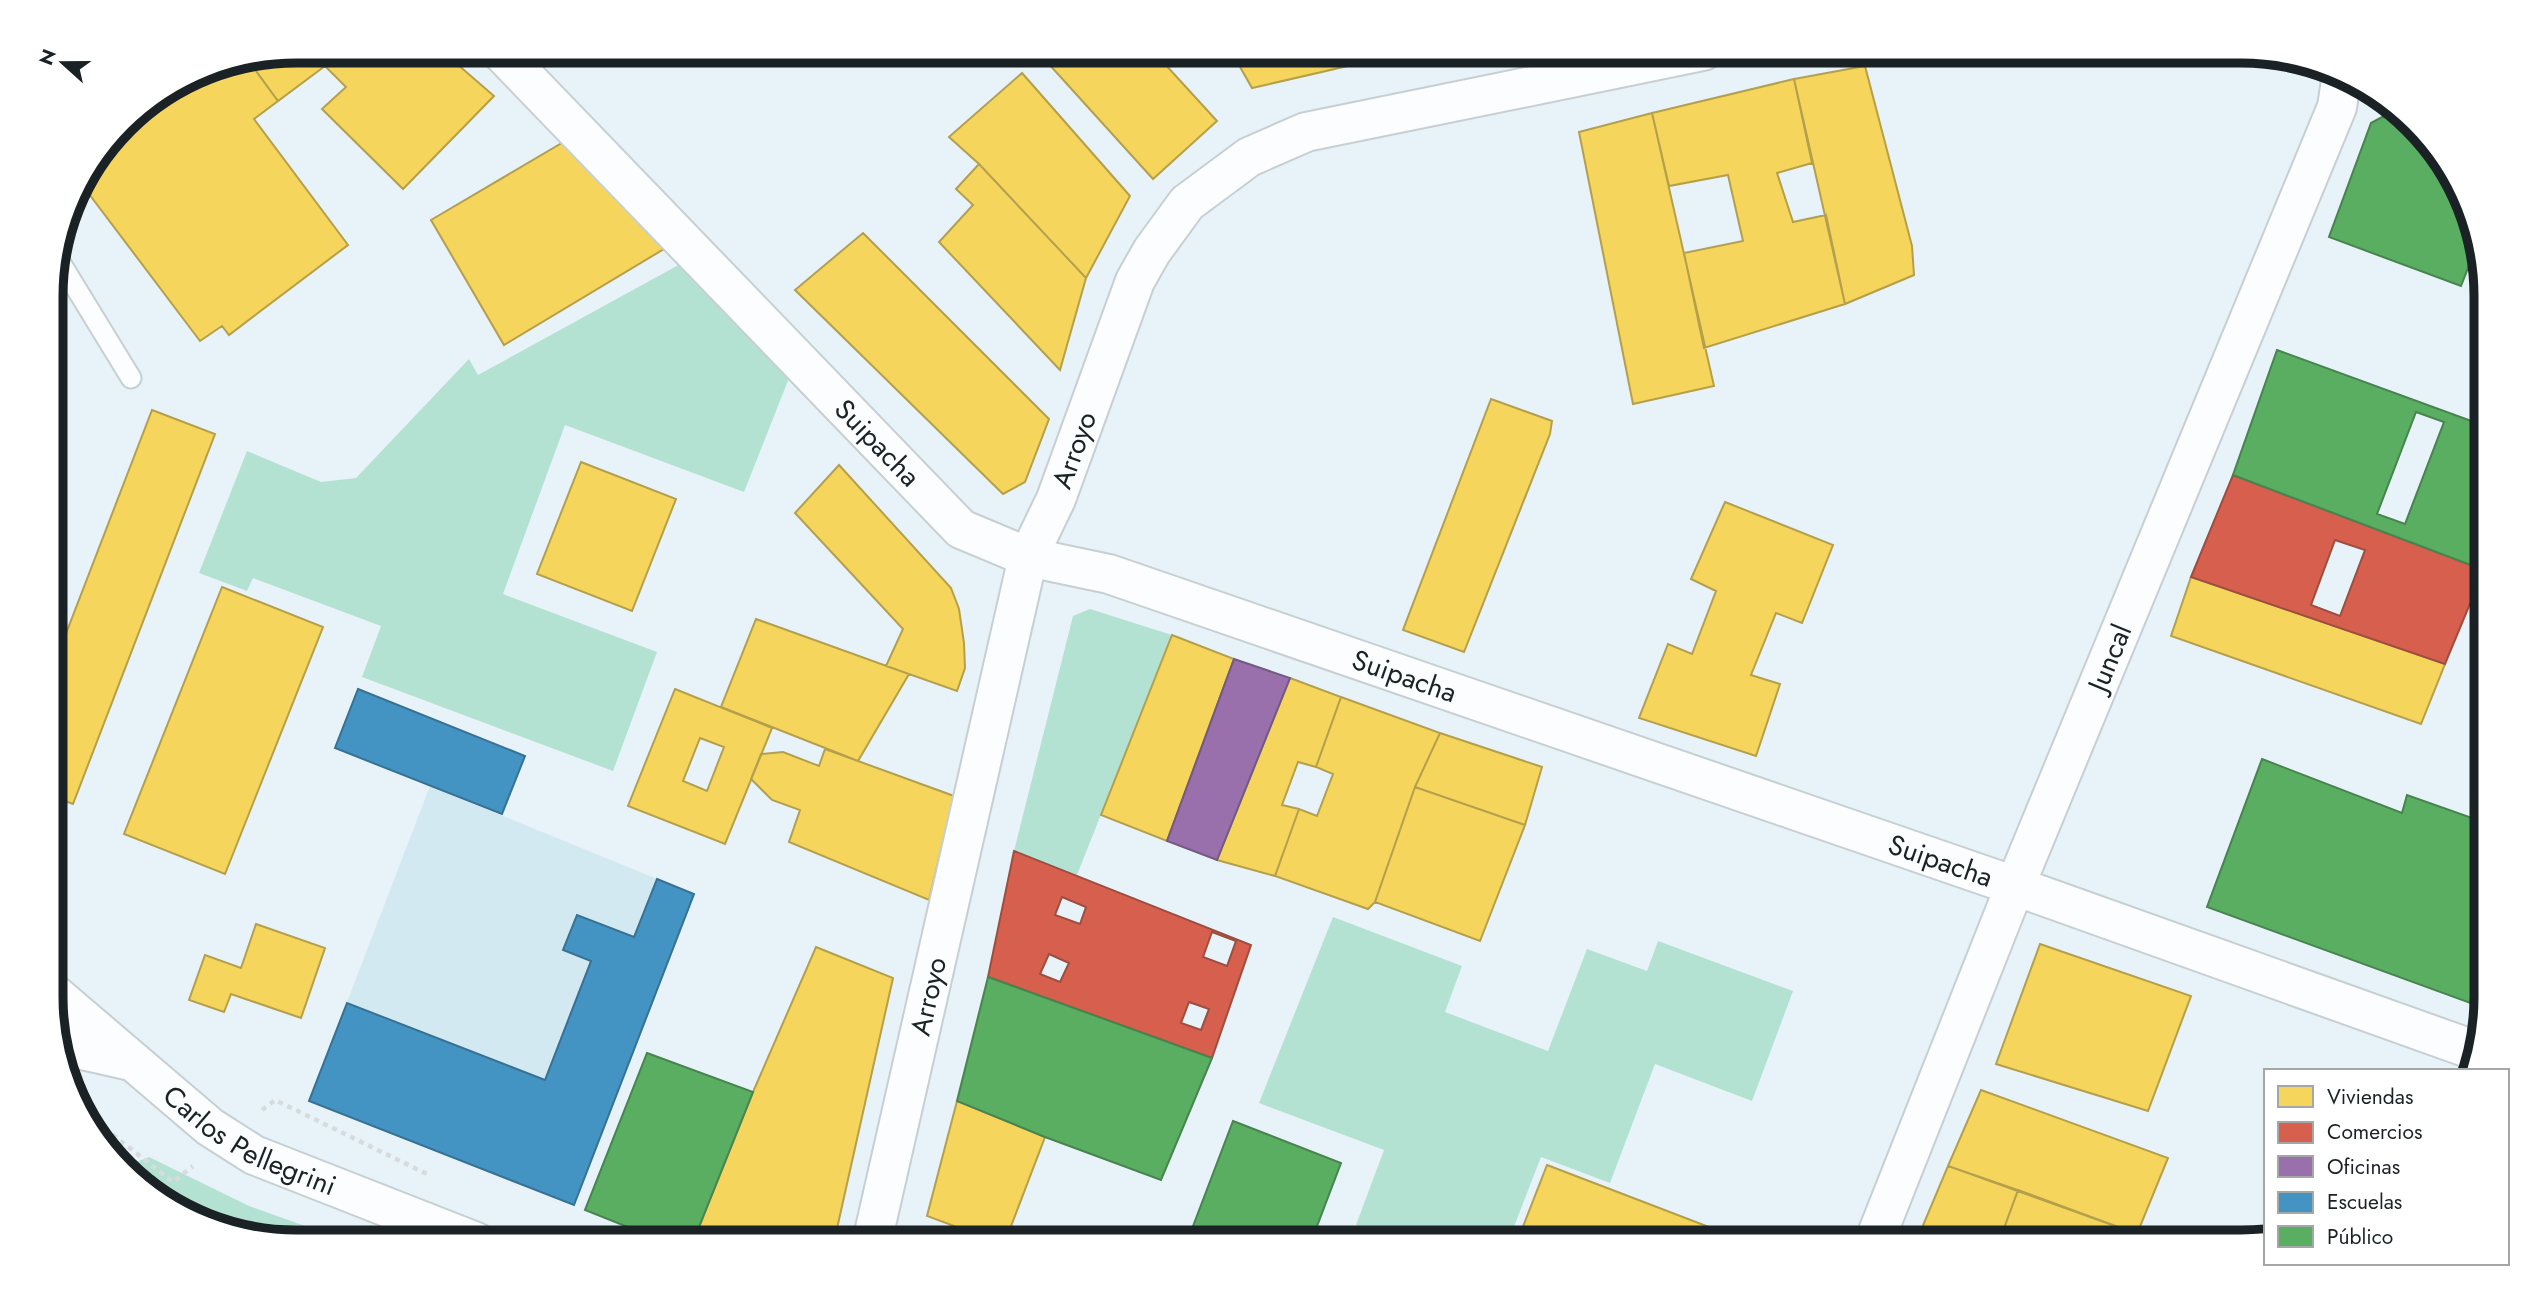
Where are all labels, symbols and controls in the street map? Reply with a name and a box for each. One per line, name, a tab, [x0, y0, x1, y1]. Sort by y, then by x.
north arrow	[28, 28, 98, 98]
text: N	[32, 45, 63, 69]
street label: Suipacha	[825, 389, 930, 496]
street label: Arroyo	[1041, 406, 1107, 494]
street label: Juncal	[2076, 618, 2142, 701]
street label: Suipacha	[1347, 639, 1462, 713]
street label: Suipacha	[1883, 823, 1999, 897]
street label: Arroyo	[899, 953, 957, 1040]
legend	[2264, 1069, 2509, 1265]
street label: Carlos Pellegrini	[154, 1075, 342, 1206]
text: Viviendas	[2327, 1082, 2413, 1112]
text: Comercios	[2327, 1117, 2422, 1147]
text: Oficinas	[2327, 1152, 2400, 1182]
text: Escuelas	[2327, 1187, 2402, 1217]
text: Público	[2327, 1222, 2393, 1252]

